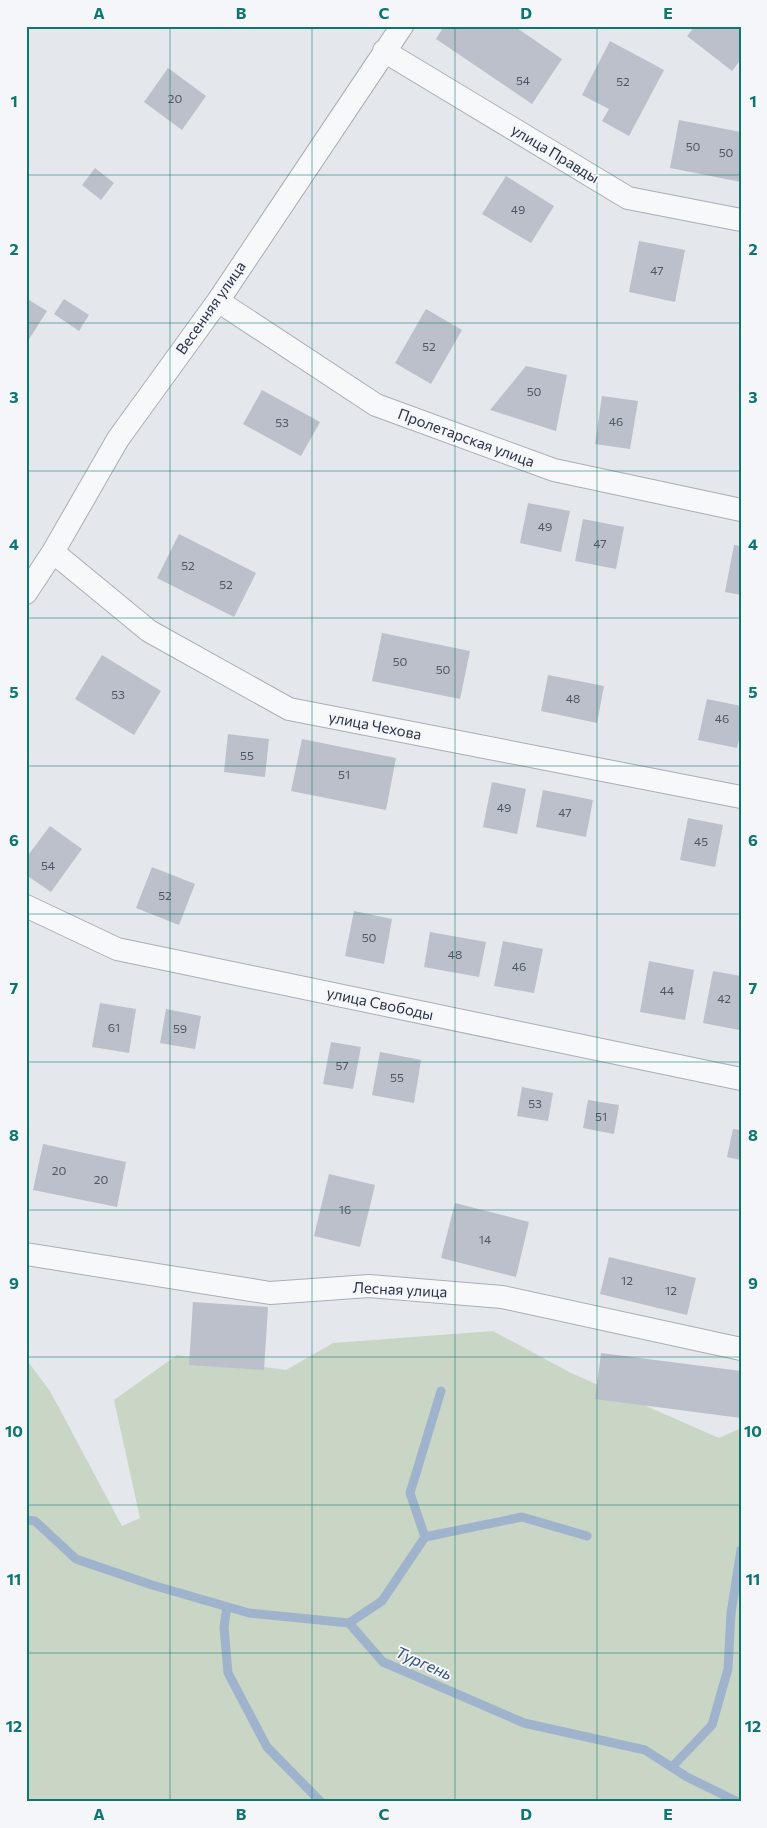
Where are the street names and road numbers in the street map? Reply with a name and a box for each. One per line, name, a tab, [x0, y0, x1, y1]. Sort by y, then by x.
street label: улица Правды	[508, 120, 603, 186]
street label: Весенняя улица	[171, 257, 249, 358]
street label: Пролетарская улица	[396, 404, 537, 470]
street label: улица Чехова	[327, 707, 423, 743]
street label: улица Свободы	[325, 983, 435, 1023]
street label: Лесная улица	[352, 1278, 448, 1300]

